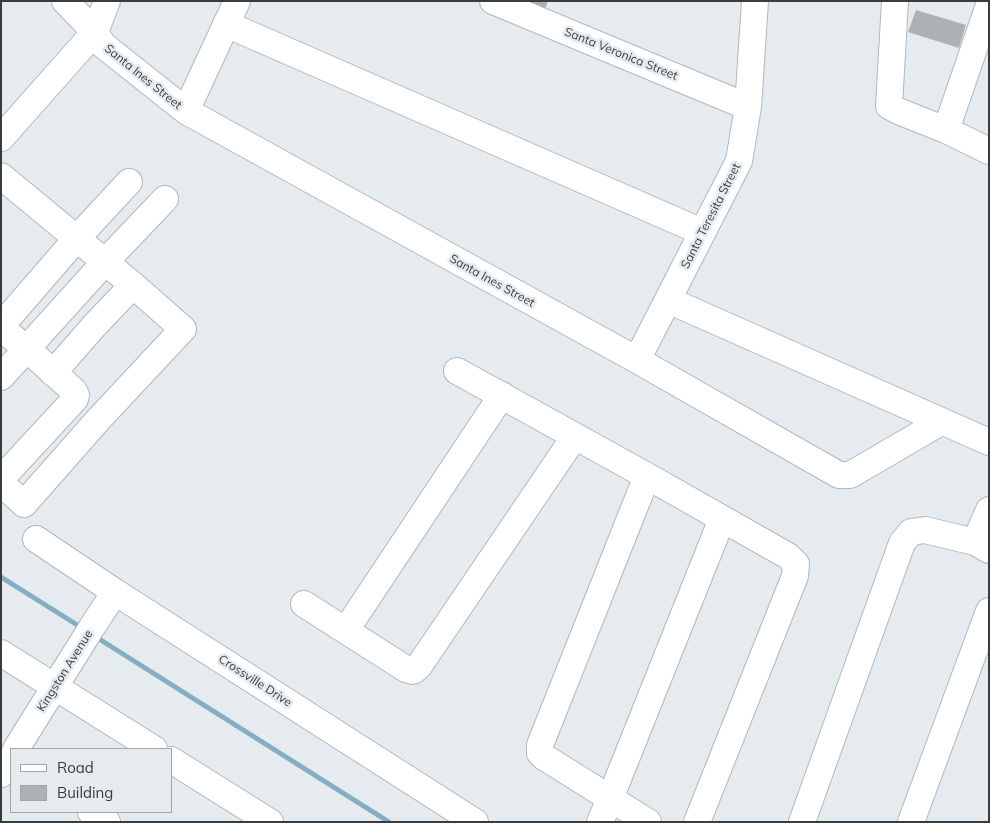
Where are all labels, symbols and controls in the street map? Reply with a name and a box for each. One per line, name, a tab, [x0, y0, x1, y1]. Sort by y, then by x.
street label: Santa Veronica Street	[562, 25, 680, 83]
street label: Santa Ines Street	[101, 41, 185, 113]
street label: Santa Teresita Street	[678, 161, 744, 271]
street label: Santa Ines Street	[447, 252, 537, 310]
street label: Kingston Avenue	[34, 628, 96, 714]
street label: Crossville Drive	[216, 652, 294, 710]
legend	[10, 748, 172, 813]
text: Road	[57, 758, 94, 777]
text: Building	[57, 783, 113, 802]

